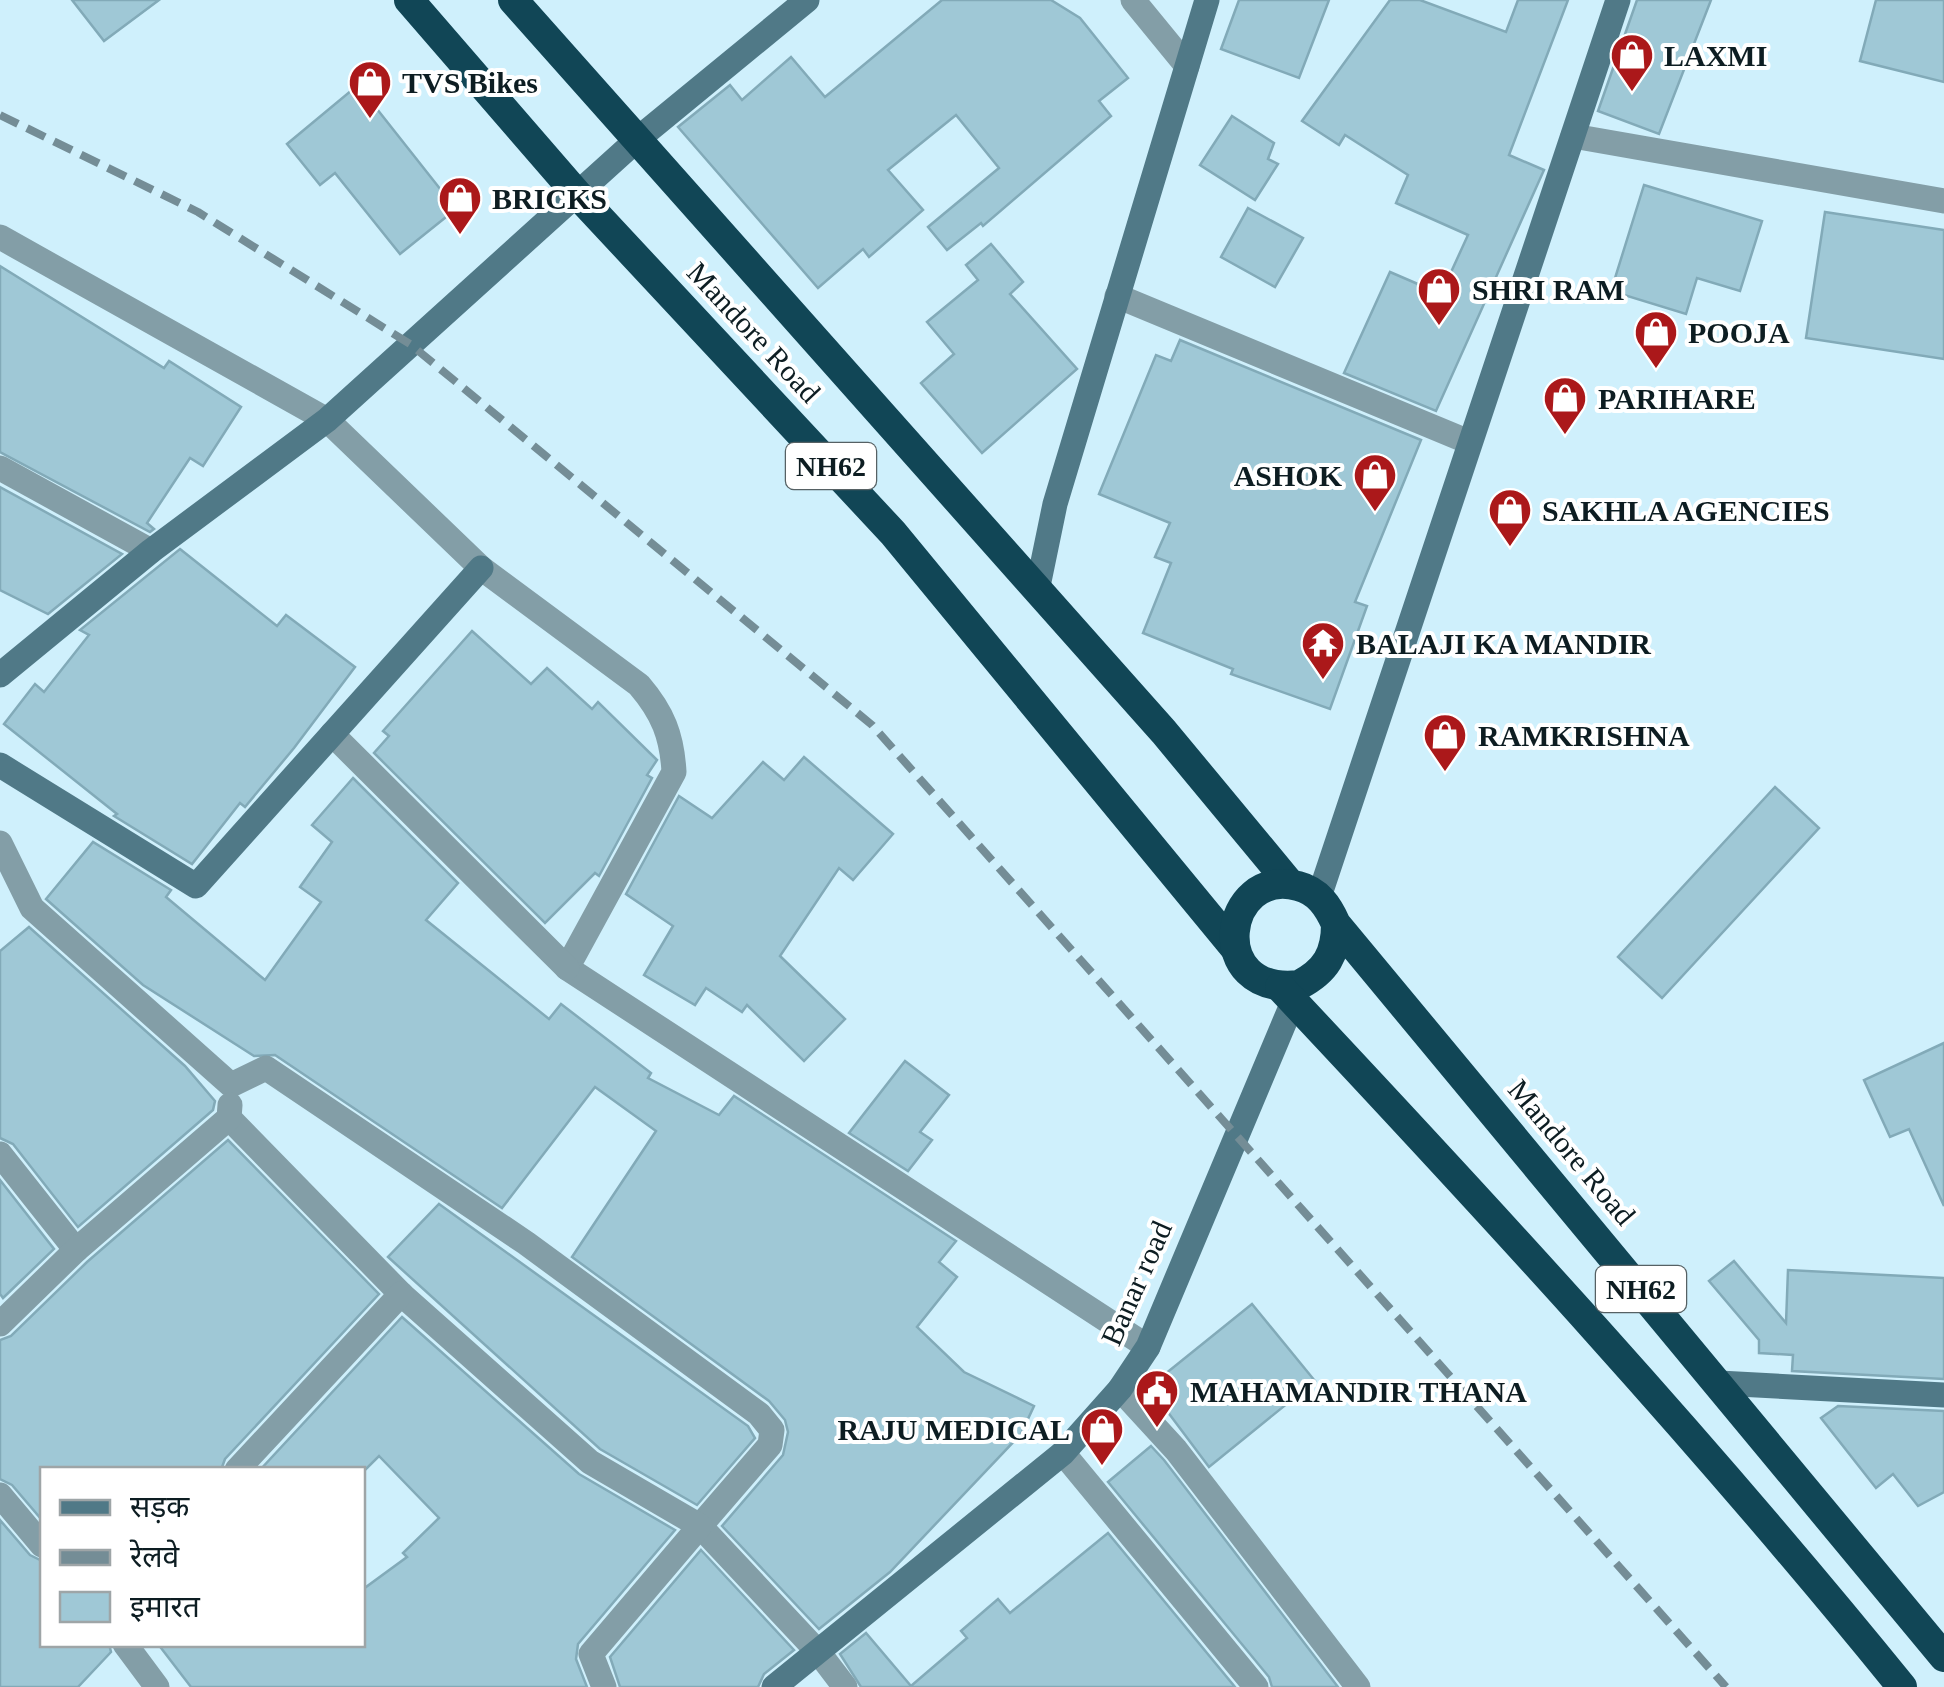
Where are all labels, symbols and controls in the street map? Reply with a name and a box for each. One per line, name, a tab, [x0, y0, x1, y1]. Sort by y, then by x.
shop icon: LAXMI	[1609, 32, 1655, 93]
place label: LAXMI	[1664, 39, 1767, 72]
shop icon: TVS Bikes	[347, 59, 393, 120]
place label: TVS Bikes	[402, 66, 538, 99]
shop icon: BRICKS	[437, 175, 483, 236]
place label: BRICKS	[492, 182, 607, 215]
street label: Mandore Road	[681, 255, 827, 409]
shop icon: SHRI RAM	[1416, 266, 1462, 327]
place label: SHRI RAM	[1472, 273, 1625, 306]
shop icon: POOJA	[1633, 309, 1679, 370]
place label: POOJA	[1688, 316, 1790, 349]
shop icon: PARIHARE	[1542, 375, 1588, 436]
place label: PARIHARE	[1598, 382, 1756, 415]
road number: NH62	[786, 443, 876, 489]
shop icon: ASHOK	[1352, 452, 1398, 513]
place label: ASHOK	[1234, 459, 1343, 492]
shop icon: SAKHLA AGENCIES	[1487, 487, 1533, 548]
place label: SAKHLA AGENCIES	[1542, 494, 1830, 527]
temple icon: BALAJI KA MANDIR	[1300, 620, 1346, 681]
place label: BALAJI KA MANDIR	[1356, 627, 1651, 660]
shop icon: RAMKRISHNA	[1422, 712, 1468, 773]
place label: RAMKRISHNA	[1478, 719, 1690, 752]
street label: Mandore Road	[1502, 1073, 1642, 1231]
street label: Banar road	[1094, 1216, 1178, 1350]
road number: NH62	[1596, 1266, 1686, 1312]
public building icon: MAHAMANDIR THANA	[1134, 1368, 1180, 1429]
place label: MAHAMANDIR THANA	[1190, 1375, 1527, 1408]
shop icon: RAJU MEDICAL	[1079, 1406, 1125, 1467]
place label: RAJU MEDICAL	[838, 1413, 1070, 1446]
legend	[40, 1467, 365, 1647]
text: सड़क	[130, 1490, 190, 1524]
text: रेलवे	[129, 1539, 181, 1573]
text: इमारत	[130, 1590, 201, 1623]

